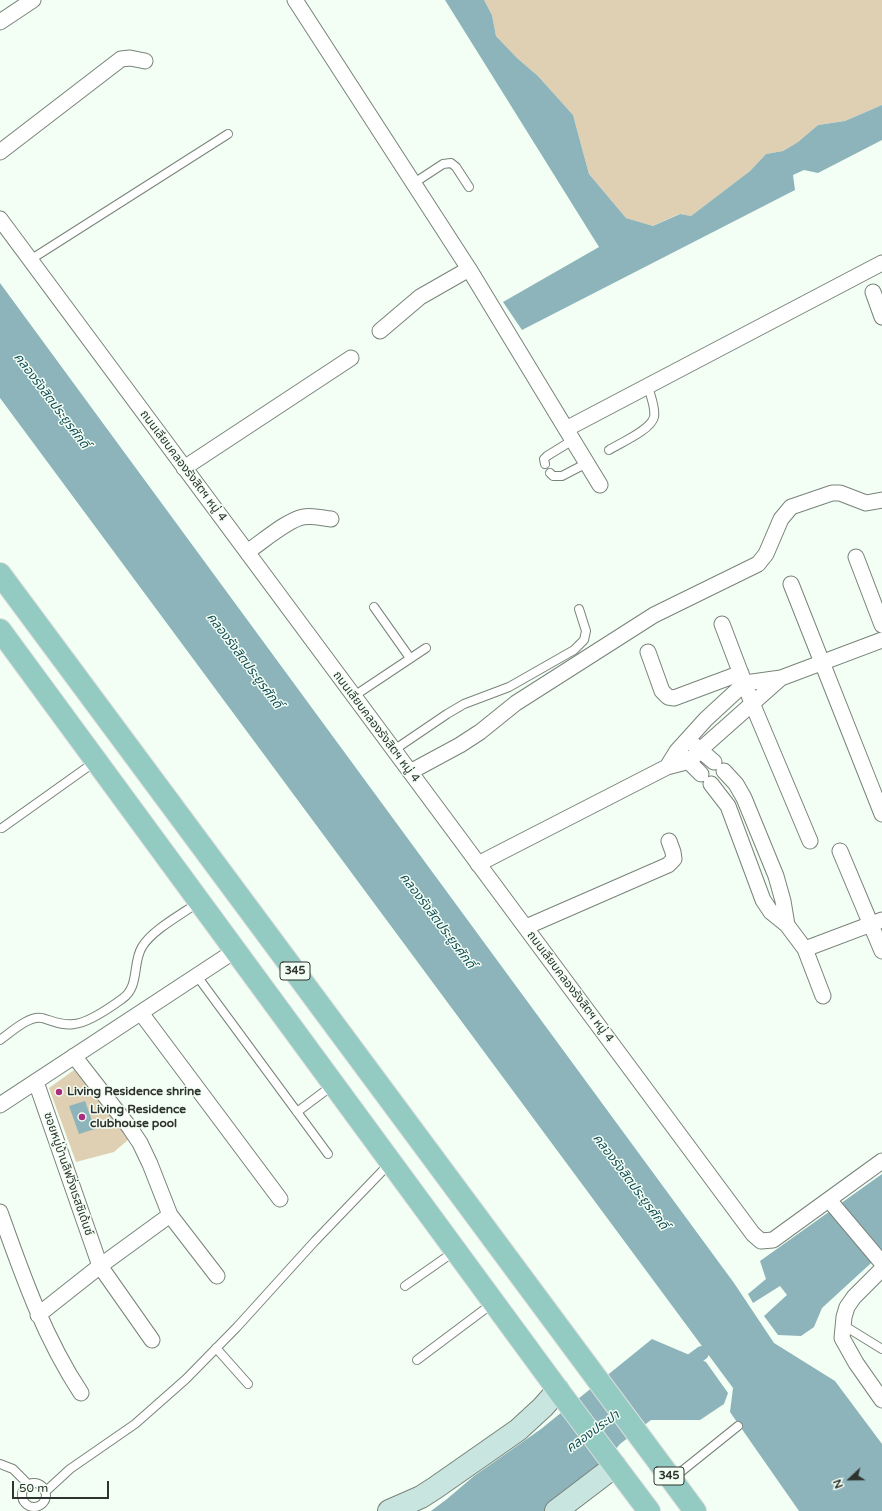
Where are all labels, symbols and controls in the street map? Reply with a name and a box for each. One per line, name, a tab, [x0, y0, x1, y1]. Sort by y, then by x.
water label: คลองรังสิตประยูรศักดิ์	[10, 350, 92, 452]
street label: ถนนเลียบคลองรังสิตฯ หมู่ 4	[137, 408, 229, 524]
water label: คลองรังสิตประยูรศักดิ์	[203, 610, 285, 712]
street label: ถนนเลียบคลองรังสิตฯ หมู่ 4	[330, 669, 422, 785]
water label: คลองรังสิตประยูรศักดิ์	[396, 870, 478, 972]
street label: ถนนเลียบคลองรังสิตฯ หมู่ 4	[524, 929, 616, 1045]
road number: 345	[280, 962, 310, 980]
place label: Living Residence shrine	[67, 1085, 201, 1099]
marker: Living Residence shrine	[54, 1087, 64, 1097]
place label: Living Residence clubhouse pool	[90, 1103, 186, 1131]
street label: ซอยหมู่บ้านลิฟวิ่งเรสซิเด้นซ์	[40, 1110, 96, 1238]
marker: Living Residence clubhouse pool	[77, 1112, 87, 1122]
water label: คลองรังสิตประยูรศักดิ์	[589, 1131, 671, 1233]
water label: คลองประปา	[564, 1408, 622, 1456]
north arrow	[830, 1459, 870, 1499]
road number: 345	[654, 1467, 684, 1485]
scale bar	[14, 1473, 111, 1499]
text: N	[831, 1477, 846, 1490]
text: 50 m	[19, 1481, 48, 1495]

